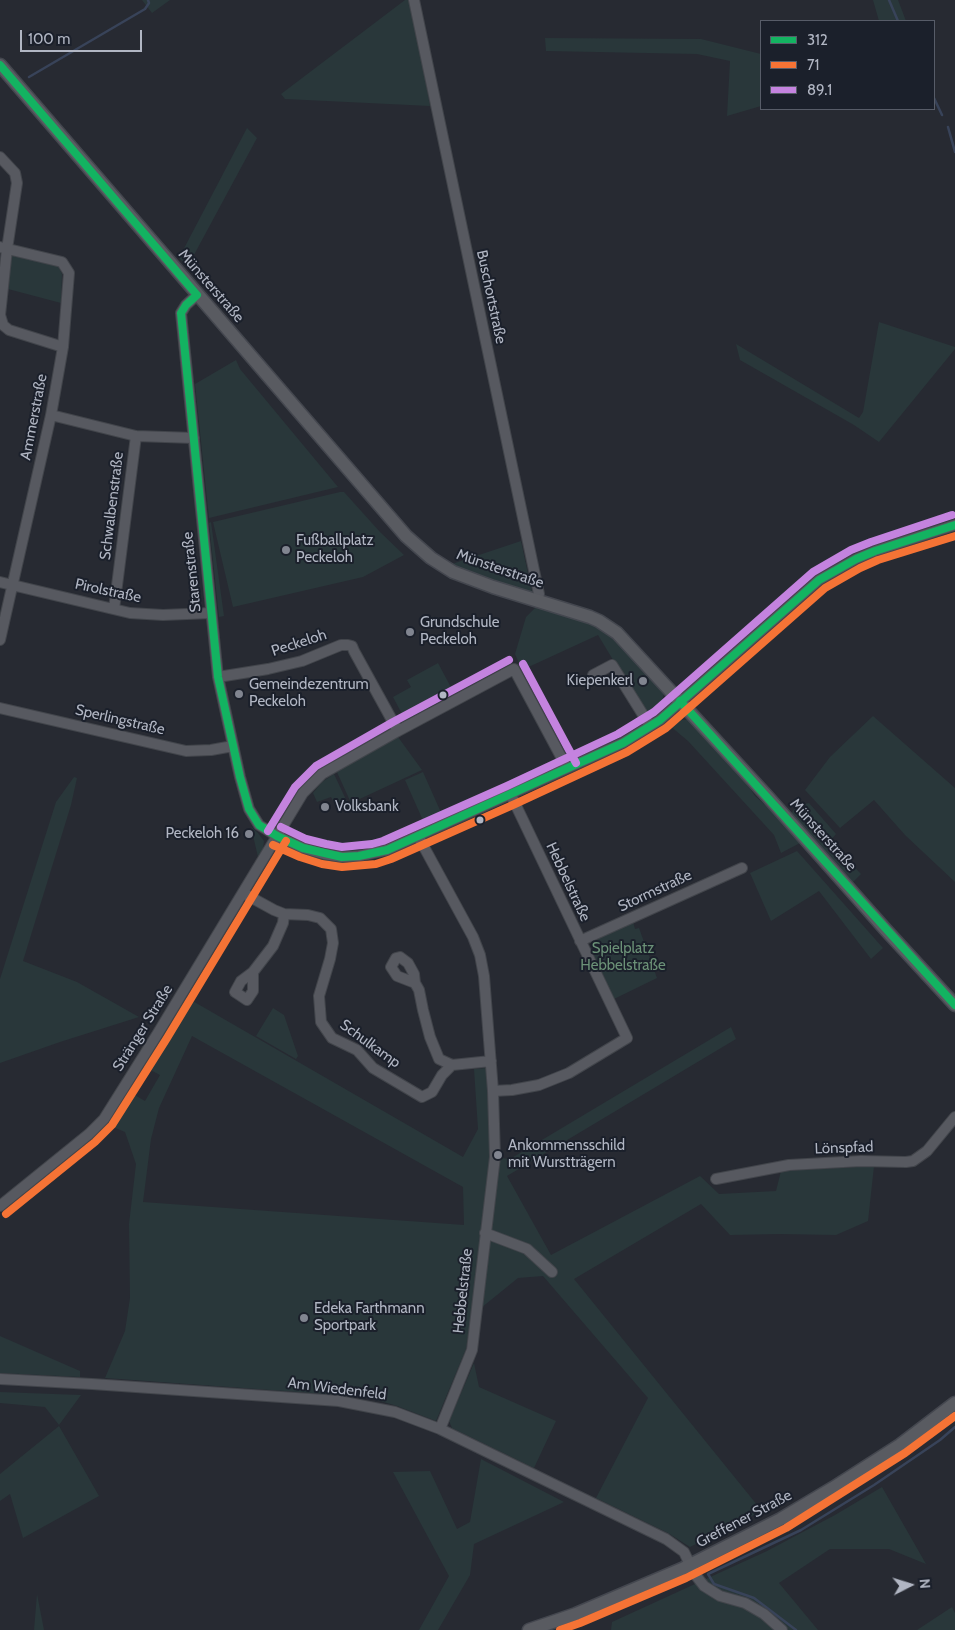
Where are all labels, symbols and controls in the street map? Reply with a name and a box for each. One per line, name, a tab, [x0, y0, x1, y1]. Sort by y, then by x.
scale bar	[22, 20, 145, 52]
legend	[760, 20, 935, 110]
text: 100 m	[28, 30, 70, 48]
text: 312	[807, 31, 828, 49]
text: 71	[807, 56, 819, 74]
text: 89.1	[807, 81, 832, 99]
street label: Münsterstraße	[174, 246, 248, 326]
street label: Buschortstraße	[472, 249, 510, 345]
street label: Ammerstraße	[17, 372, 51, 462]
street label: Schwalbenstraße	[96, 451, 128, 561]
street label: Starenstraße	[179, 531, 205, 613]
place label: Fußballplatz Peckeloh	[296, 532, 373, 567]
marker: Fußballplatz Peckeloh	[280, 544, 292, 556]
street label: Münsterstraße	[454, 546, 546, 592]
street label: Pirolstraße	[73, 575, 143, 607]
place label: Grundschule Peckeloh	[420, 614, 499, 649]
street label: Peckeloh	[269, 626, 329, 660]
marker: Grundschule Peckeloh	[404, 626, 416, 638]
place label: Kiepenkerl	[567, 672, 633, 690]
marker: Kiepenkerl	[637, 675, 649, 687]
place label: Gemeindezentrum Peckeloh	[249, 676, 369, 711]
marker: Gemeindezentrum Peckeloh	[233, 688, 245, 700]
unlabelled marker	[438, 690, 448, 700]
street label: Sperlingstraße	[73, 701, 167, 739]
street label: Münsterstraße	[786, 795, 860, 875]
place label: Volksbank	[335, 798, 399, 816]
marker: Volksbank	[319, 801, 331, 813]
unlabelled marker	[475, 815, 485, 825]
place label: Peckeloh 16	[165, 825, 239, 843]
marker: Peckeloh 16	[243, 828, 255, 840]
street label: Hebbelstraße	[542, 840, 594, 924]
street label: Stormstraße	[615, 866, 695, 916]
park label: Spielplatz Hebbelstraße	[580, 940, 666, 975]
street label: Stränger Straße	[109, 981, 177, 1075]
street label: Schulkamp	[336, 1016, 404, 1072]
place label: Ankommensschild mit Wurstträgern	[508, 1137, 625, 1172]
street label: Lönspfad	[814, 1138, 874, 1158]
marker: Ankommensschild mit Wurstträgern	[492, 1149, 504, 1161]
street label: Hebbelstraße	[450, 1248, 476, 1334]
place label: Edeka Farthmann Sportpark	[314, 1300, 425, 1335]
marker: Edeka Farthmann Sportpark	[298, 1312, 310, 1324]
street label: Am Wiedenfeld	[287, 1374, 387, 1404]
street label: Greffener Straße	[693, 1486, 795, 1552]
north arrow	[885, 1560, 935, 1610]
text: N	[916, 1578, 934, 1589]

